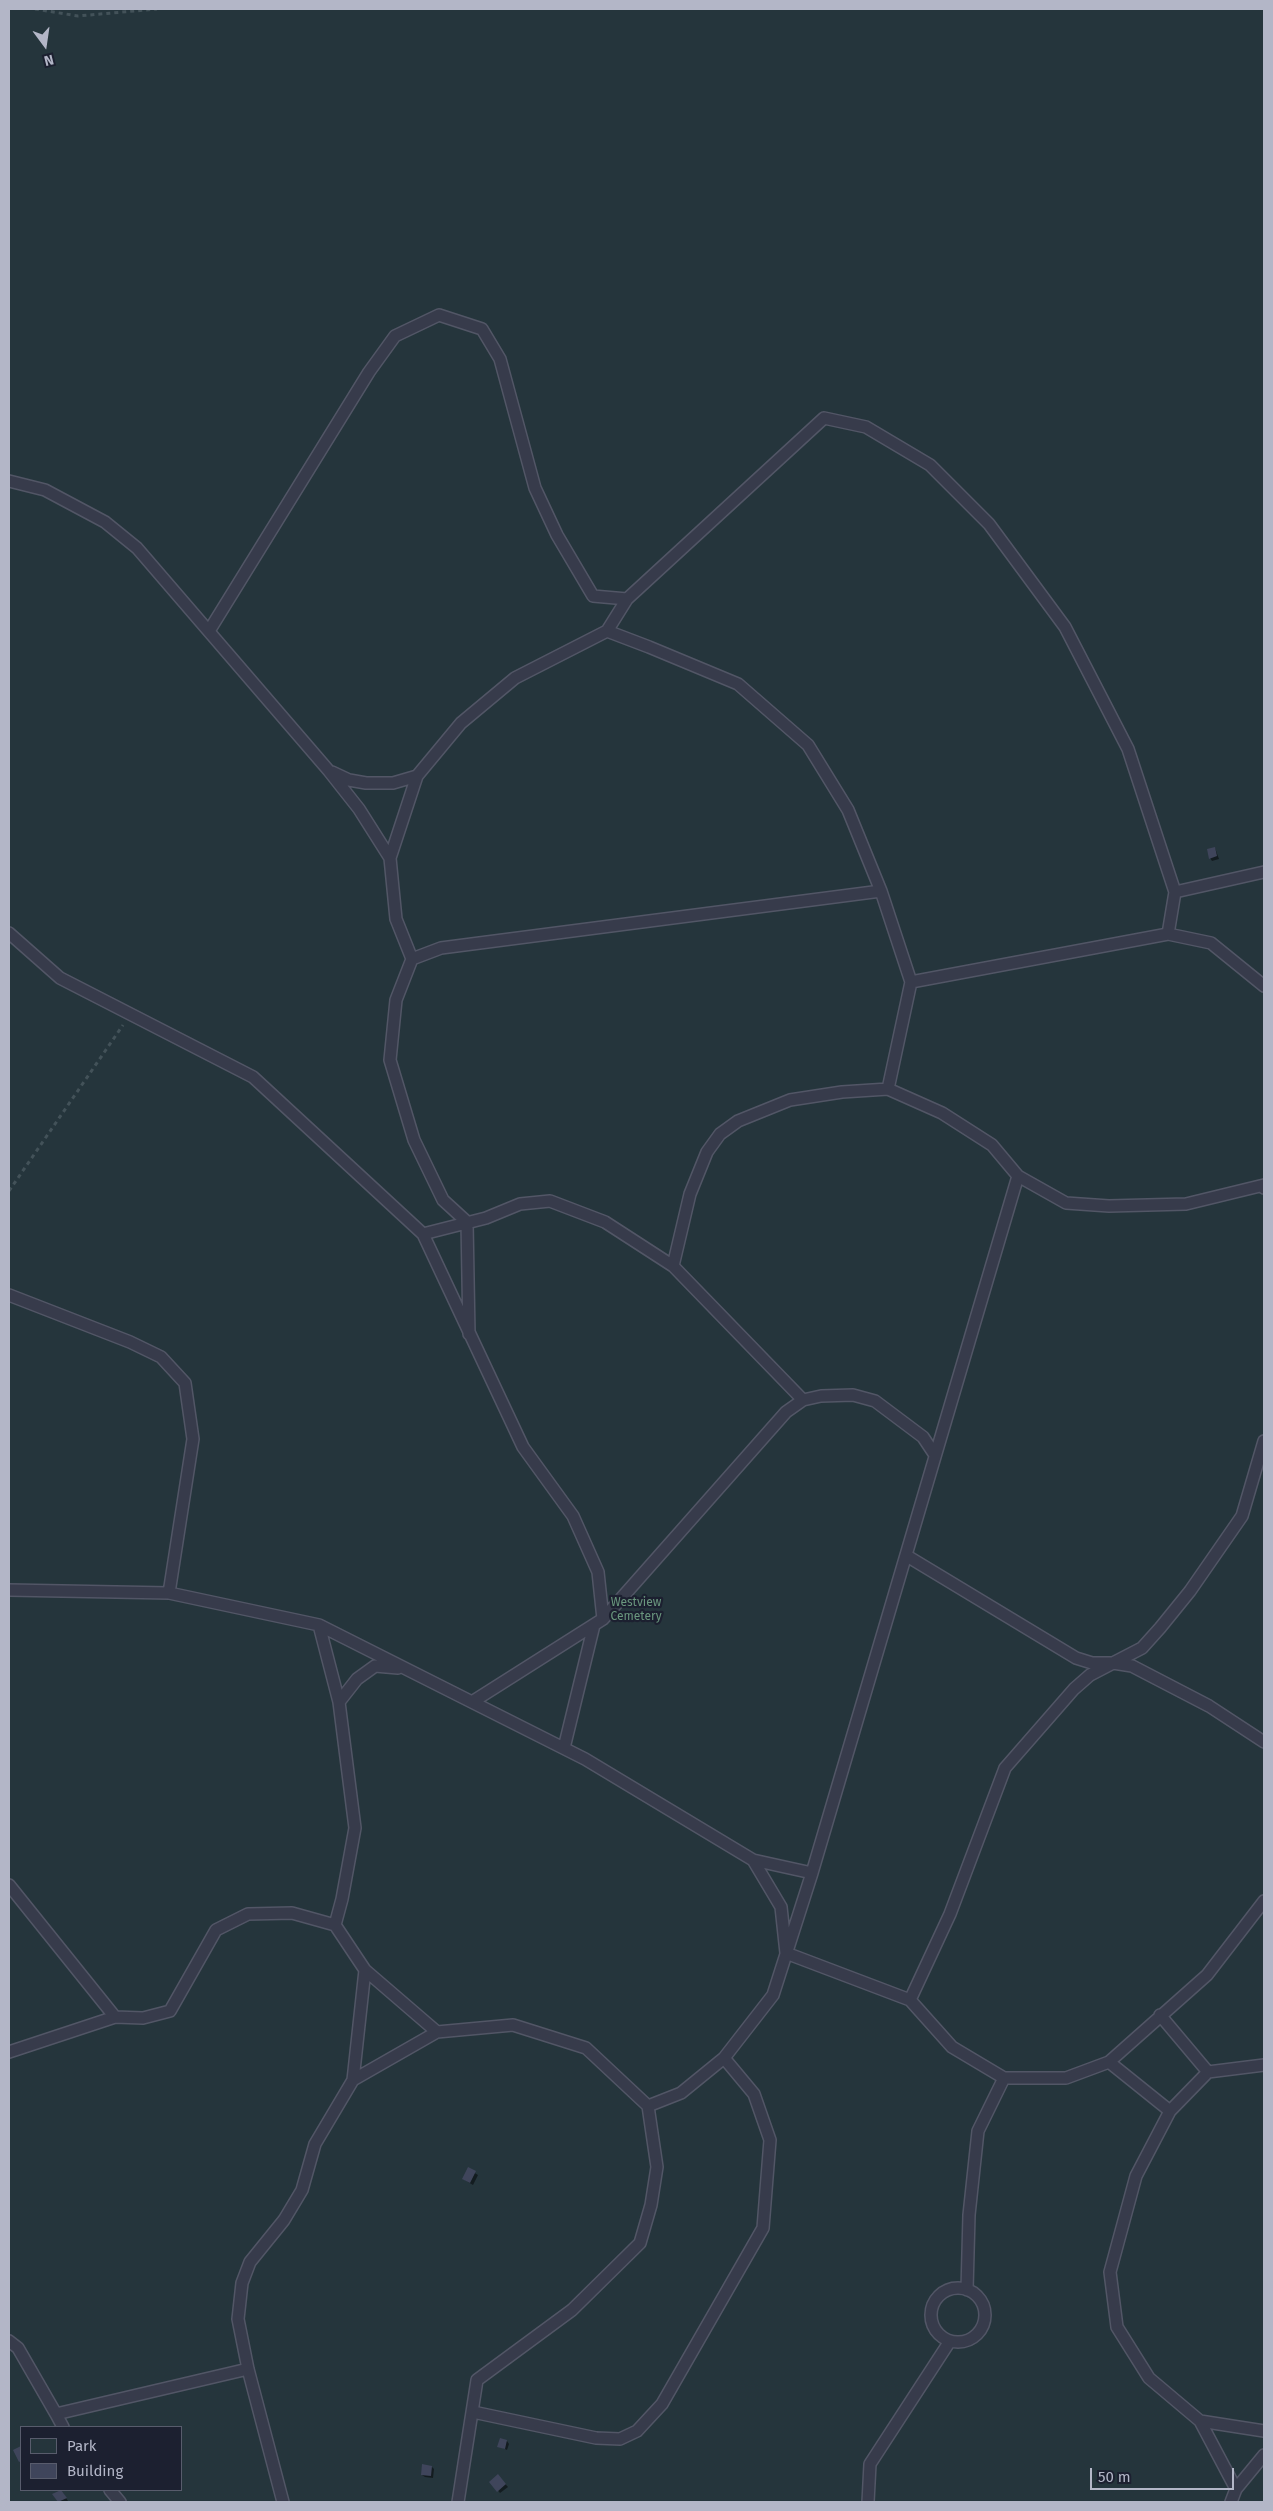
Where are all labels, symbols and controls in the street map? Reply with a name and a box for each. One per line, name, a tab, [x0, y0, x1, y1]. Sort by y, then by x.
north arrow	[20, 20, 70, 70]
text: N	[42, 51, 55, 69]
park label: Westview Cemetery	[610, 1596, 662, 1624]
legend	[20, 2426, 182, 2491]
text: Park	[67, 2437, 97, 2455]
scale bar	[1093, 2458, 1237, 2490]
text: Building	[67, 2462, 123, 2480]
text: 50 m	[1098, 2468, 1131, 2486]

